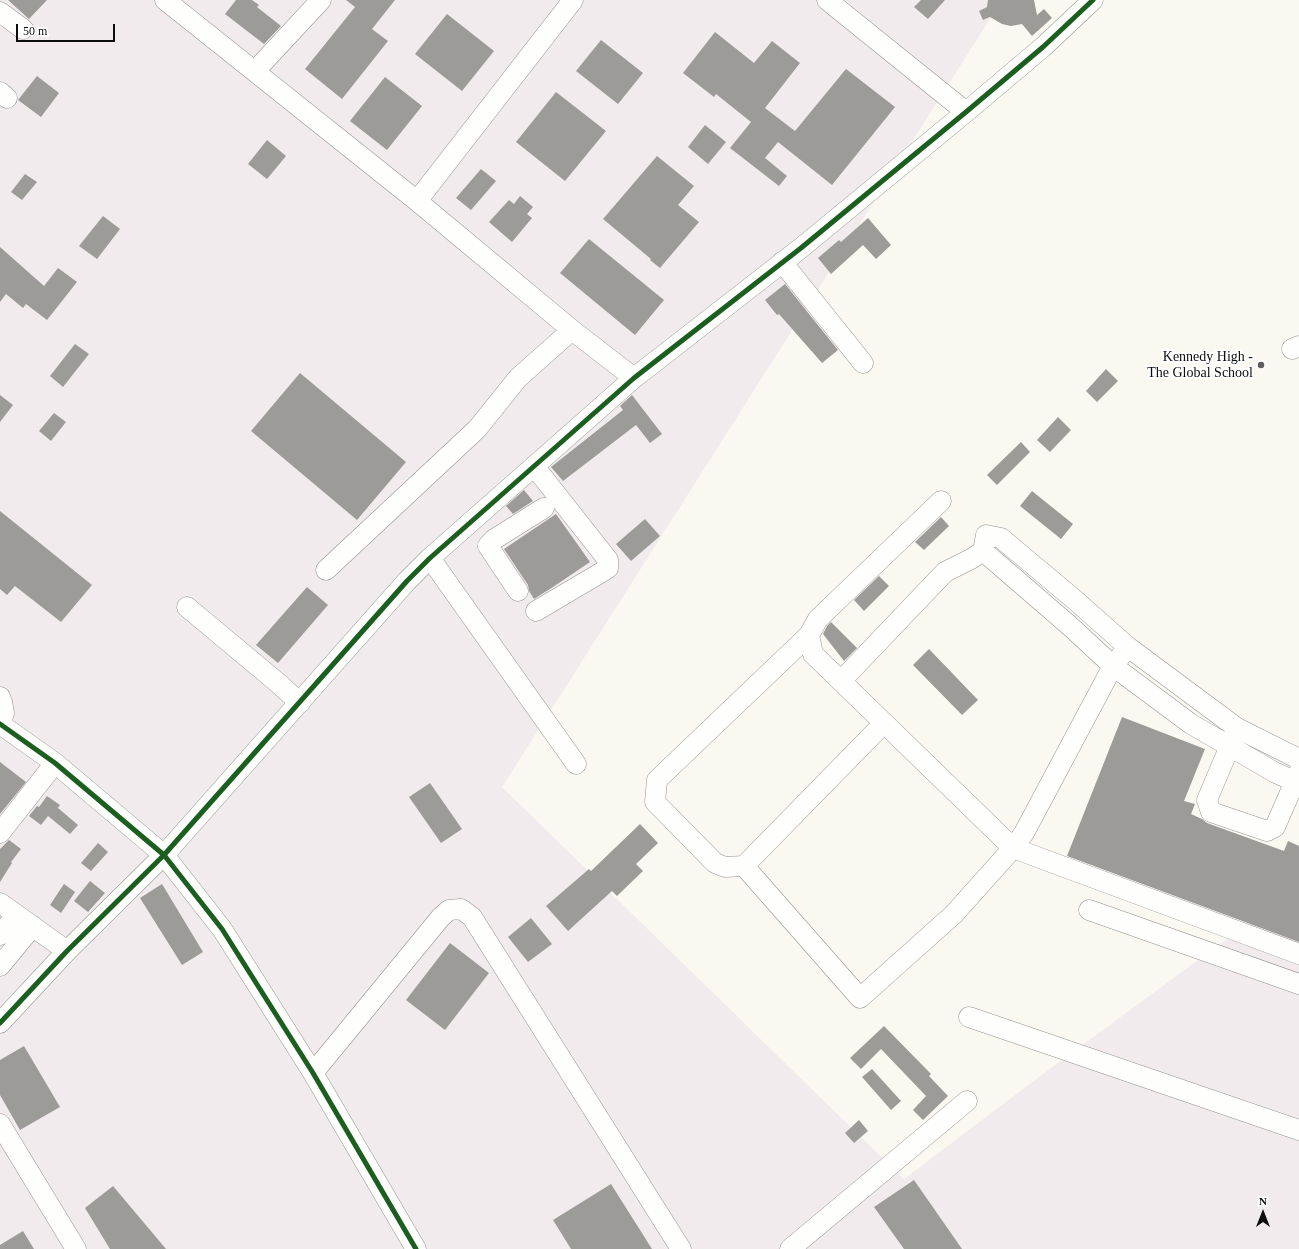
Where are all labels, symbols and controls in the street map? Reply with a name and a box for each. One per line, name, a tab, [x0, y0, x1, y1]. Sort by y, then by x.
scale bar	[18, 16, 117, 42]
text: 50 m	[23, 24, 47, 38]
place label: Kennedy High - The Global School	[1147, 349, 1253, 382]
marker: Kennedy High - The Global School	[1256, 360, 1266, 370]
north arrow	[1243, 1193, 1283, 1233]
text: N	[1259, 1195, 1267, 1207]

